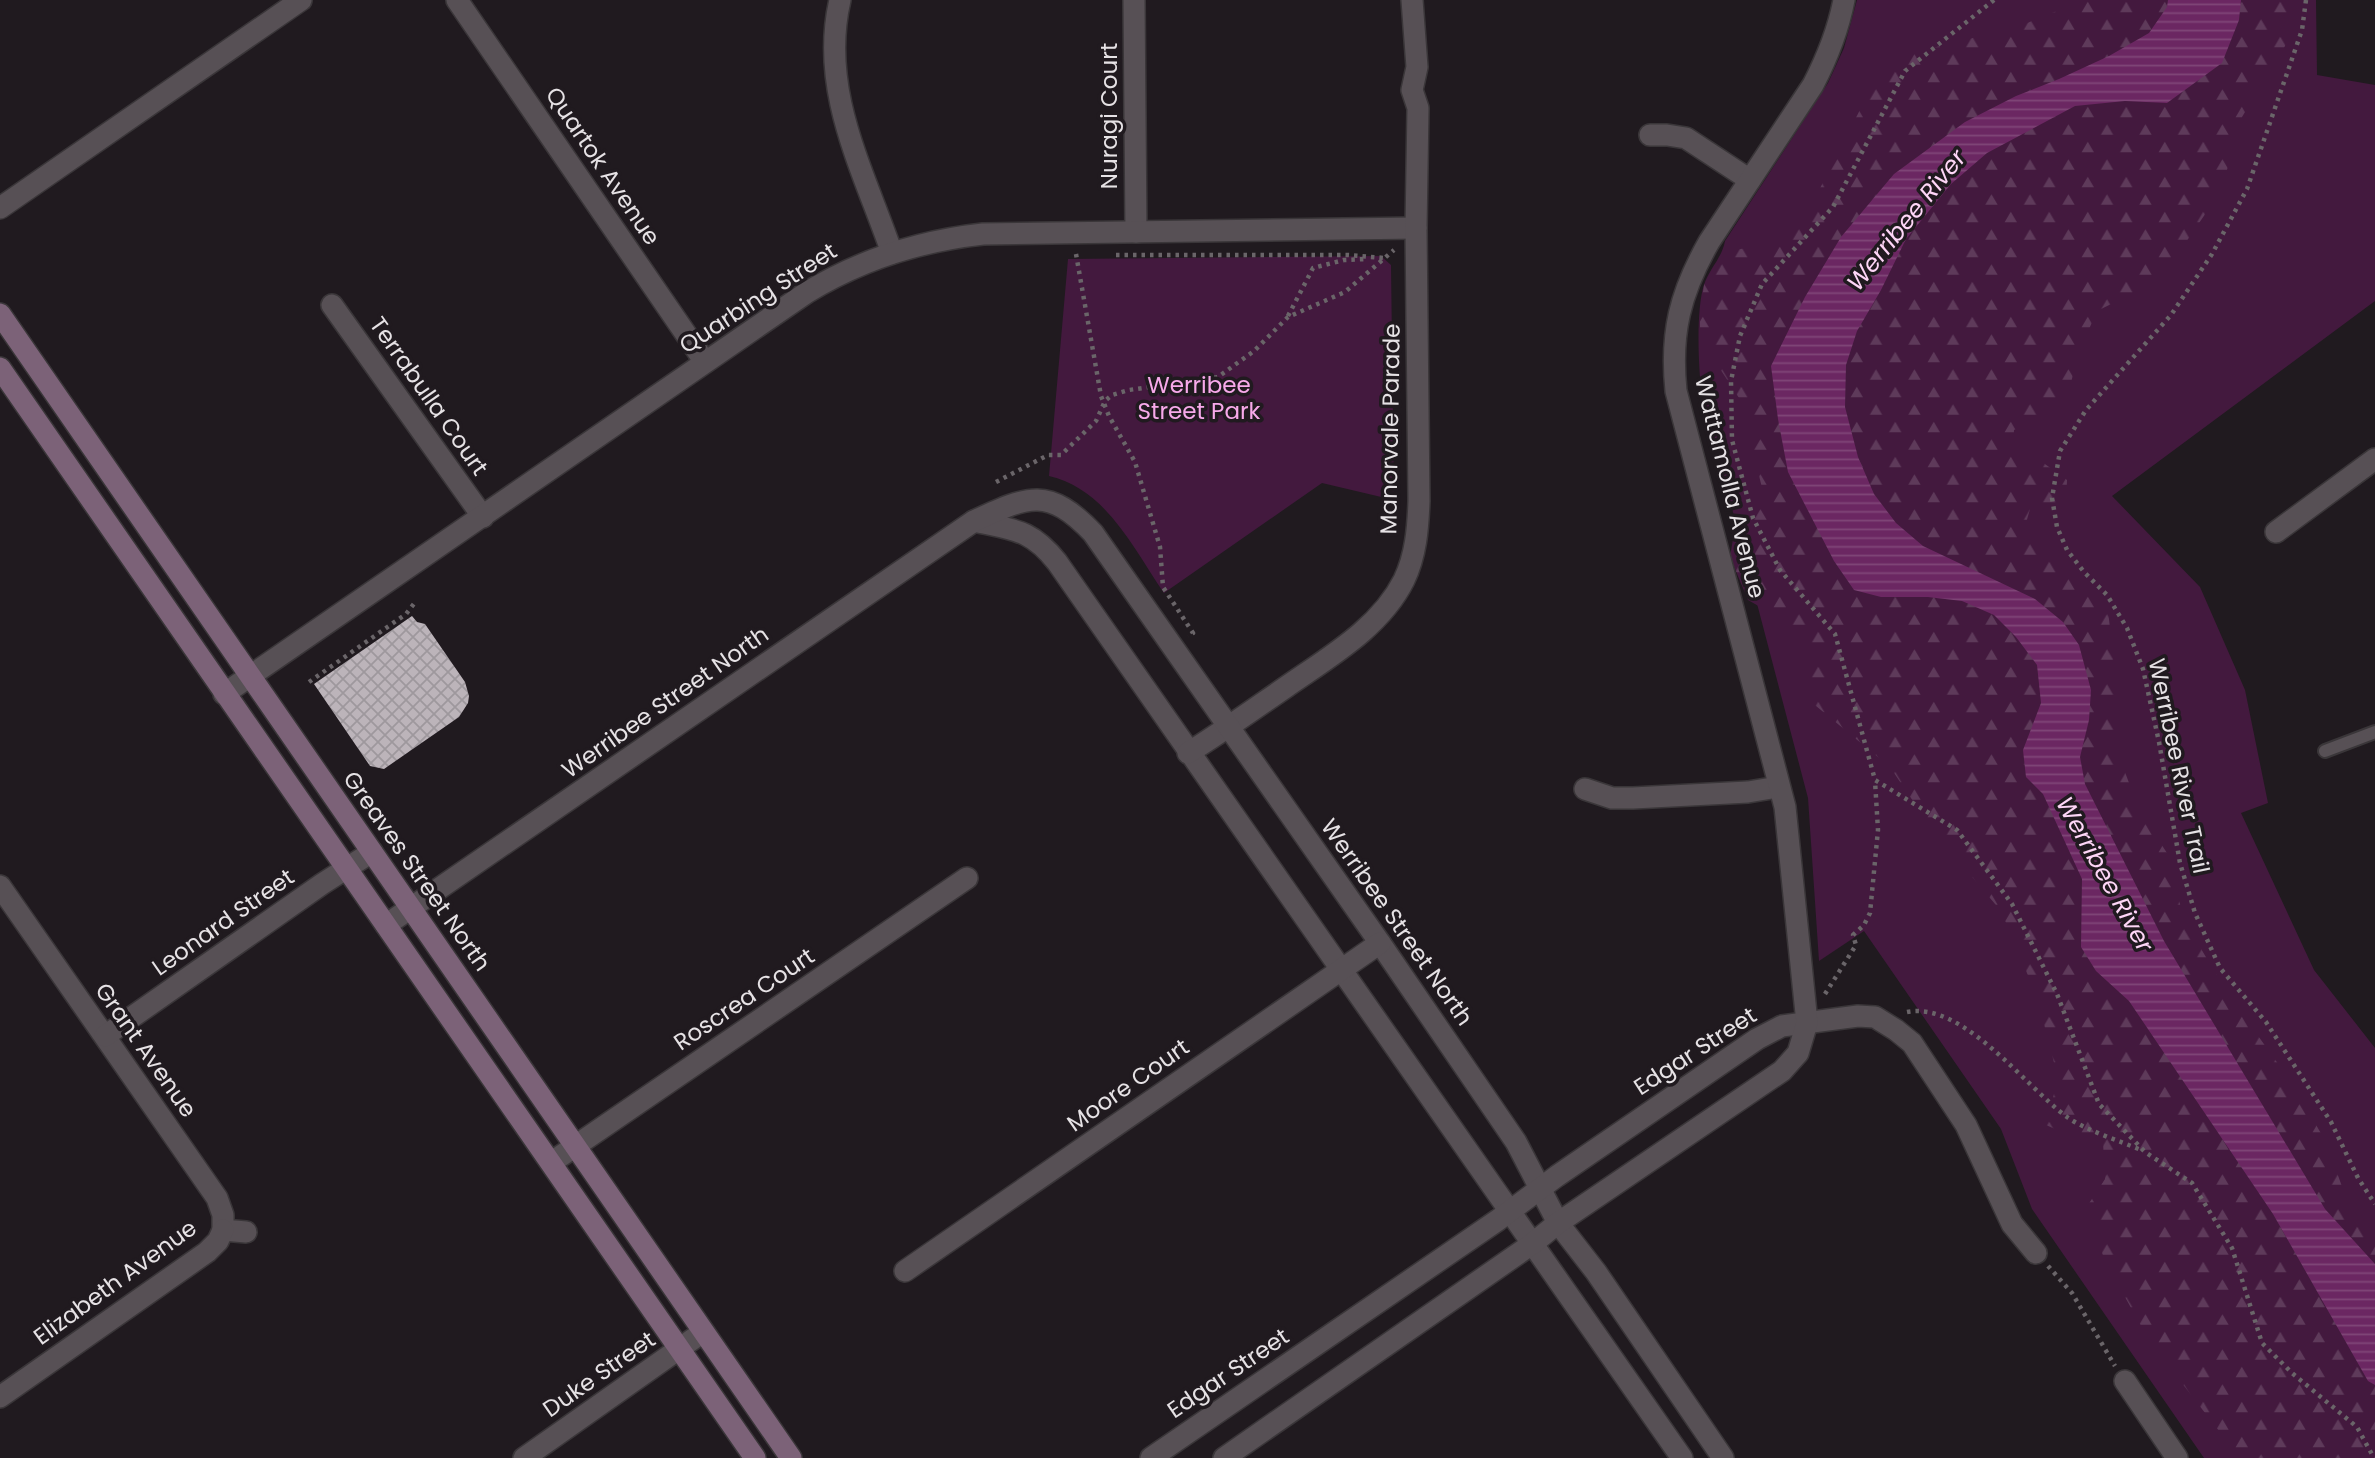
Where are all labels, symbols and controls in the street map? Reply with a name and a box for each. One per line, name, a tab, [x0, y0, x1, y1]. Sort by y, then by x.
street label: Nuragi Court	[1093, 43, 1125, 189]
street label: Quartok Avenue	[538, 81, 668, 251]
water label: Werribee River	[1839, 142, 1974, 298]
street label: Quarbing Street	[673, 235, 843, 361]
street label: Terrabulla Court	[362, 310, 496, 482]
street label: Manorvale Parade	[1372, 323, 1408, 535]
park label: Werribee Street Park	[1138, 369, 1261, 427]
street label: Wattamolla Avenue	[1687, 372, 1773, 602]
street label: Werribee Street North	[555, 618, 775, 786]
street label: Werribee River Trail	[2141, 655, 2217, 877]
street label: Greaves Street North	[336, 764, 498, 978]
water label: Werribee River	[2049, 790, 2162, 959]
street label: Werribee Street North	[1313, 812, 1481, 1032]
street label: Leonard Street	[146, 861, 300, 983]
street label: Roscrea Court	[667, 940, 821, 1058]
street label: Grant Avenue	[88, 976, 204, 1124]
street label: Edgar Street	[1627, 999, 1763, 1103]
street label: Moore Court	[1061, 1031, 1195, 1139]
street label: Elizabeth Avenue	[27, 1212, 203, 1352]
street label: Edgar Street	[1161, 1320, 1295, 1426]
street label: Duke Street	[536, 1323, 662, 1425]

